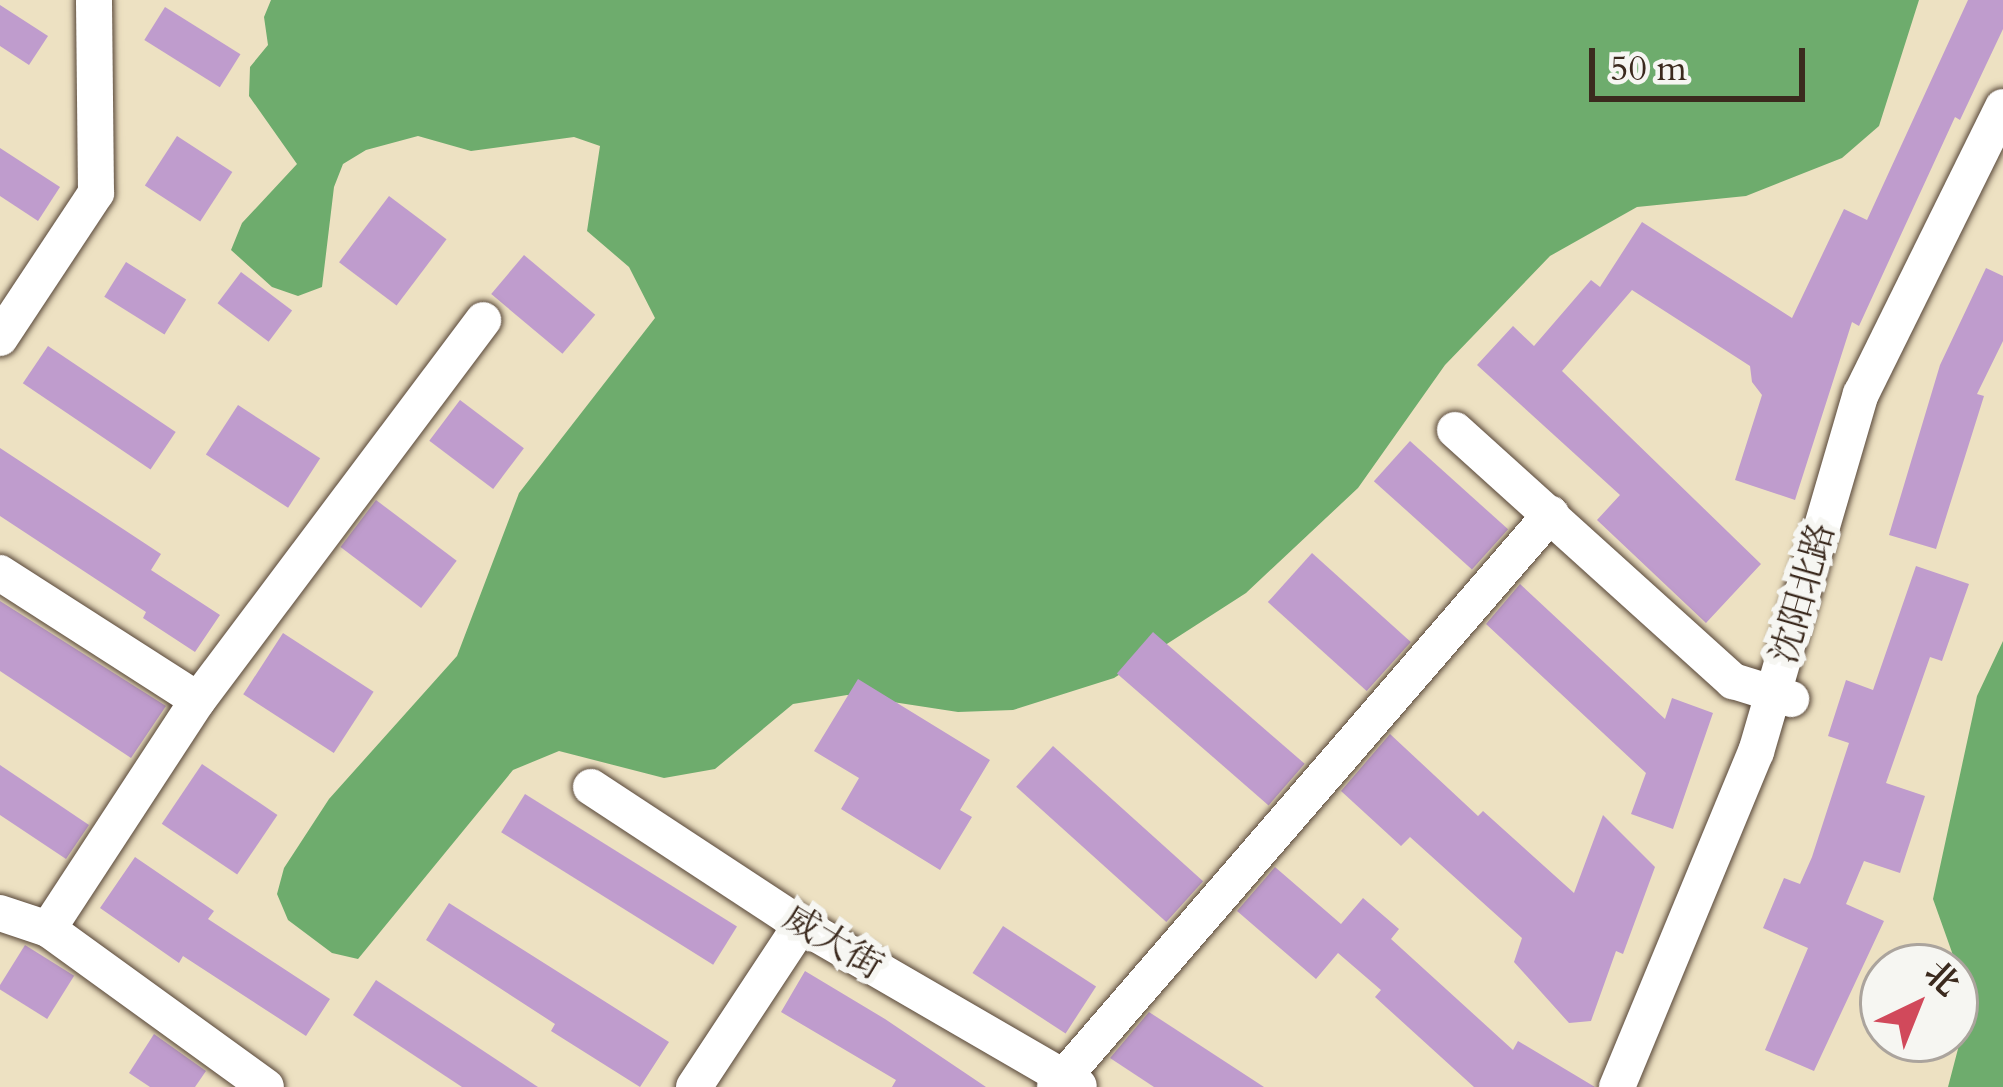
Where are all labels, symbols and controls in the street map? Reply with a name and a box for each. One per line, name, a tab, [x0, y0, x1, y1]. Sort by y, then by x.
scale bar	[1595, 24, 1811, 98]
text: 50 m	[1610, 44, 1687, 93]
street label: 沈阳北路	[1762, 518, 1844, 668]
street label: 威大街	[776, 896, 890, 988]
north arrow	[1859, 943, 1979, 1063]
text: 北	[1914, 951, 1969, 1006]

